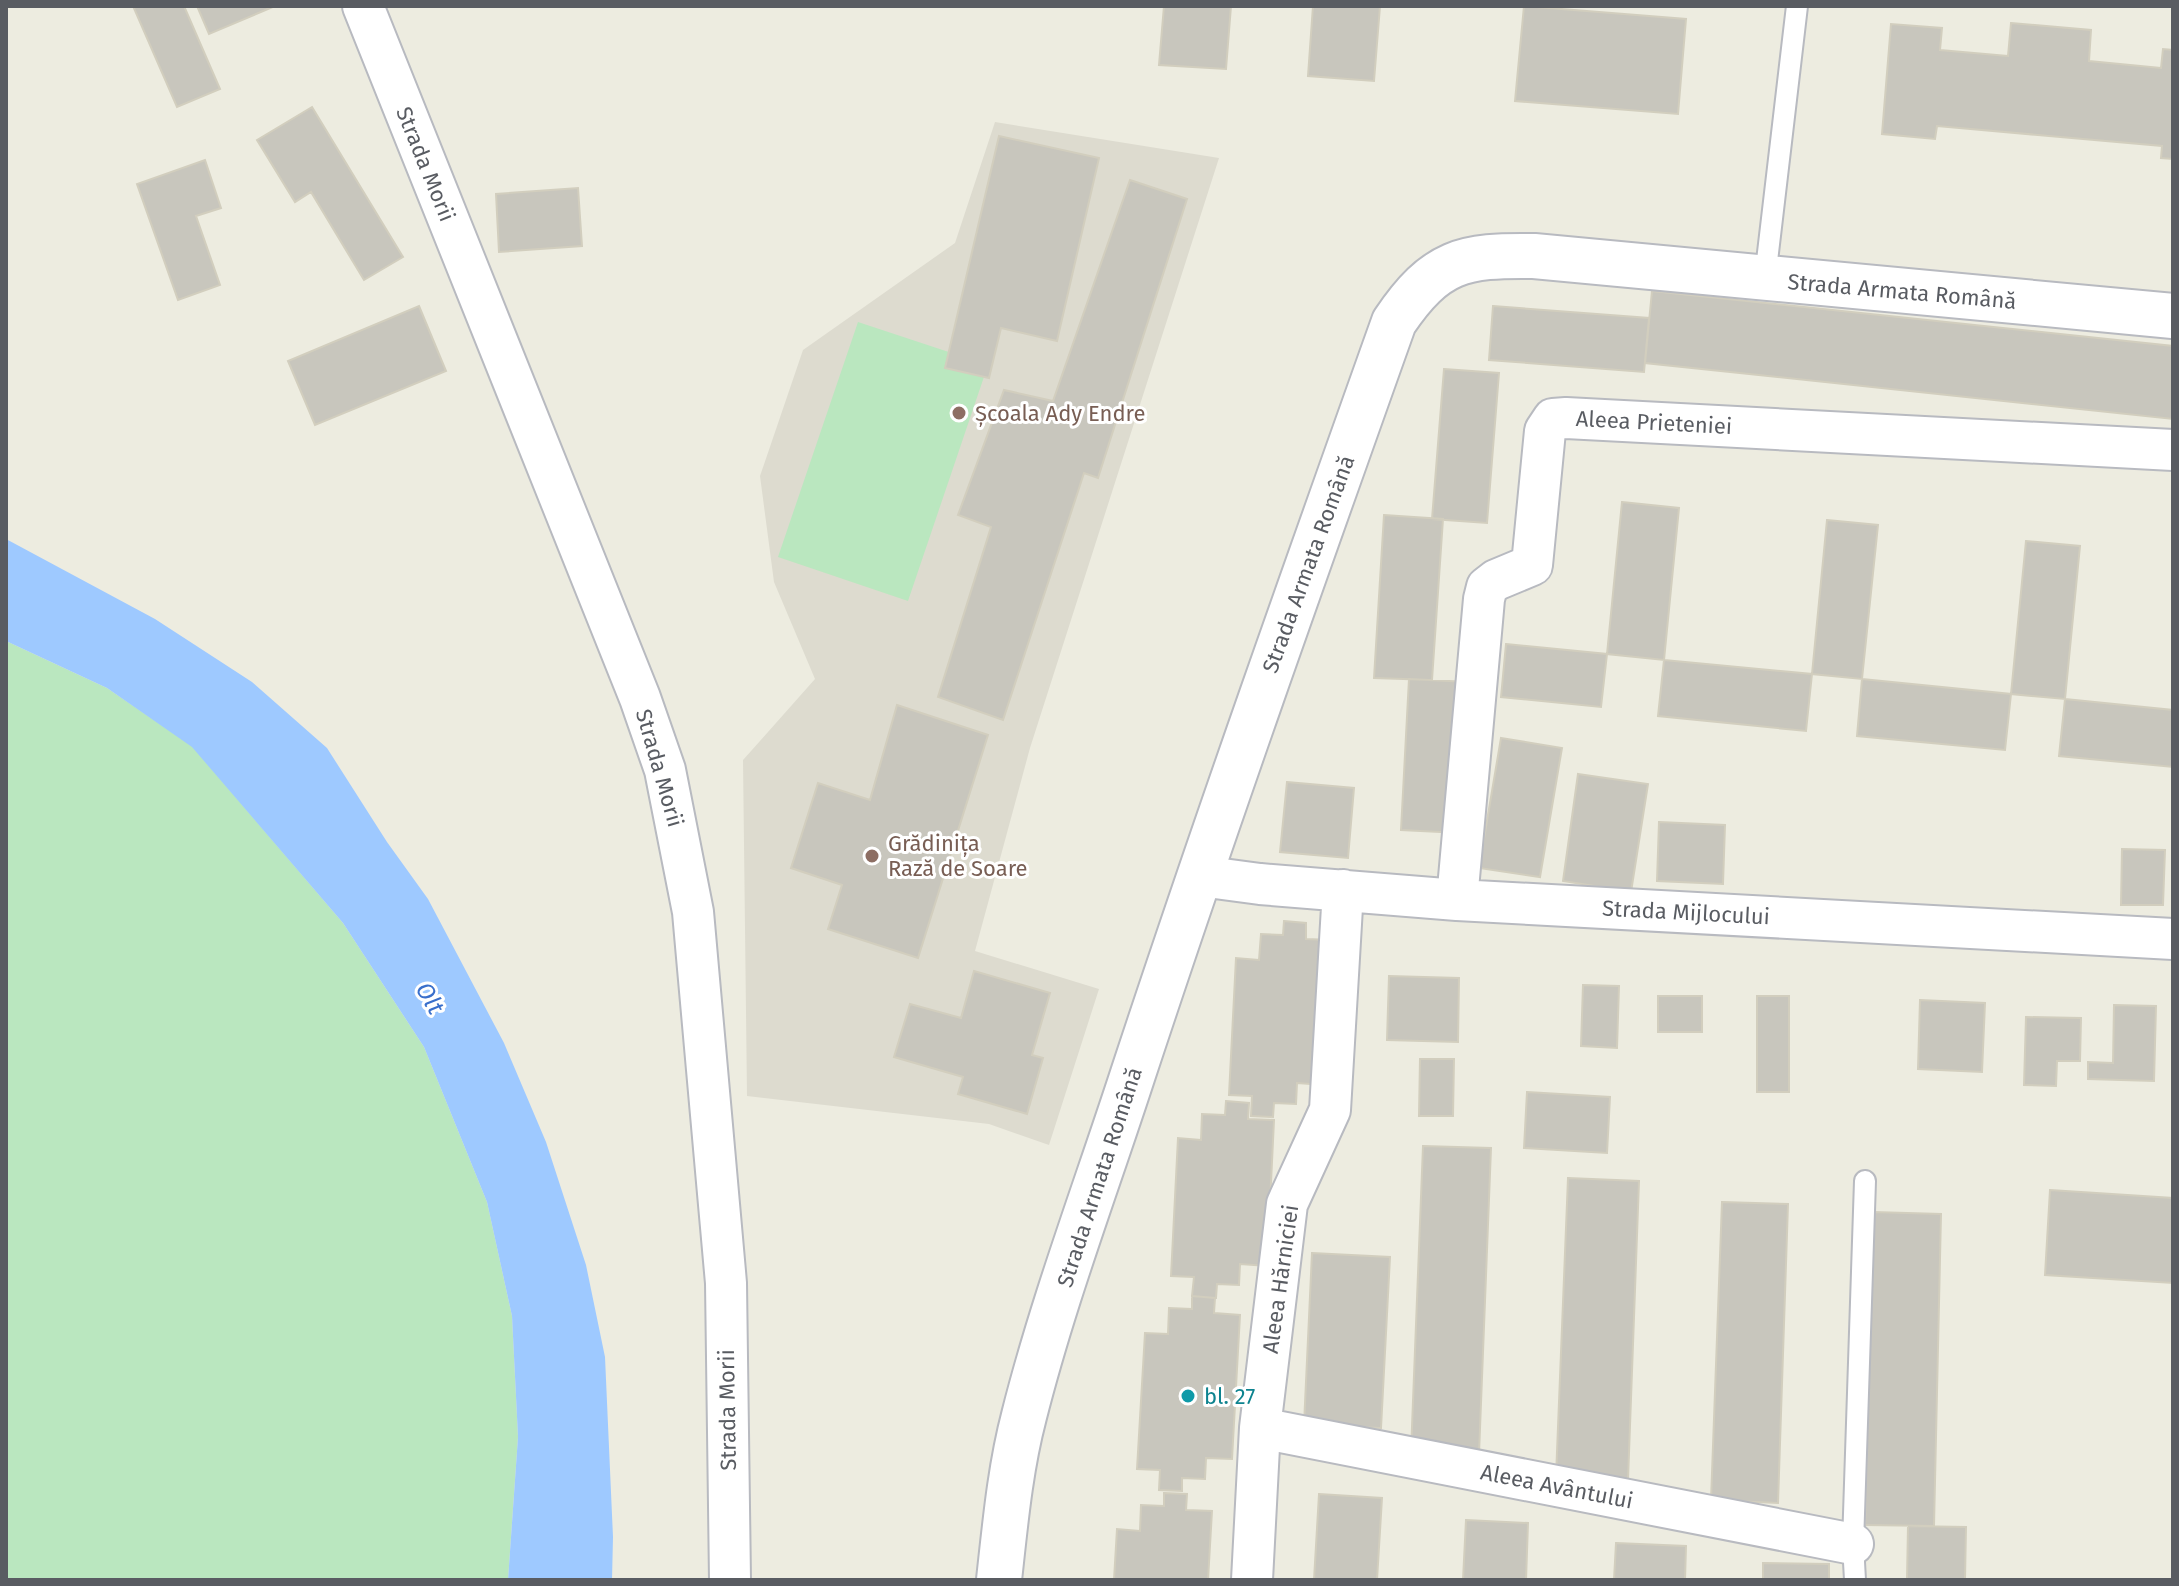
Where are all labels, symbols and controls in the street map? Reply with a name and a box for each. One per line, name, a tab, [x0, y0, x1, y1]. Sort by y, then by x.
street label: Strada Morii	[390, 103, 461, 226]
street label: Strada Armata Română	[1786, 268, 2017, 315]
place label: Școala Ady Endre	[975, 400, 1145, 427]
marker: Școala Ady Endre	[950, 404, 968, 422]
street label: Aleea Prieteniei	[1575, 405, 1733, 440]
street label: Strada Armata Română	[1257, 452, 1360, 677]
street label: Strada Morii	[630, 706, 689, 830]
place label: Grădinița Rază de Soare	[888, 830, 1028, 882]
marker: Grădinița Rază de Soare	[863, 847, 881, 865]
street label: Strada Mijlocului	[1601, 895, 1770, 930]
water label: Olt	[410, 977, 450, 1019]
street label: Strada Armata Română	[1051, 1064, 1148, 1291]
street label: Aleea Hărniciei	[1257, 1203, 1304, 1355]
street label: Strada Morii	[713, 1349, 742, 1471]
place label: bl. 27	[1204, 1383, 1255, 1410]
marker: bl. 27	[1179, 1387, 1197, 1405]
street label: Aleea Avântului	[1478, 1458, 1635, 1514]

